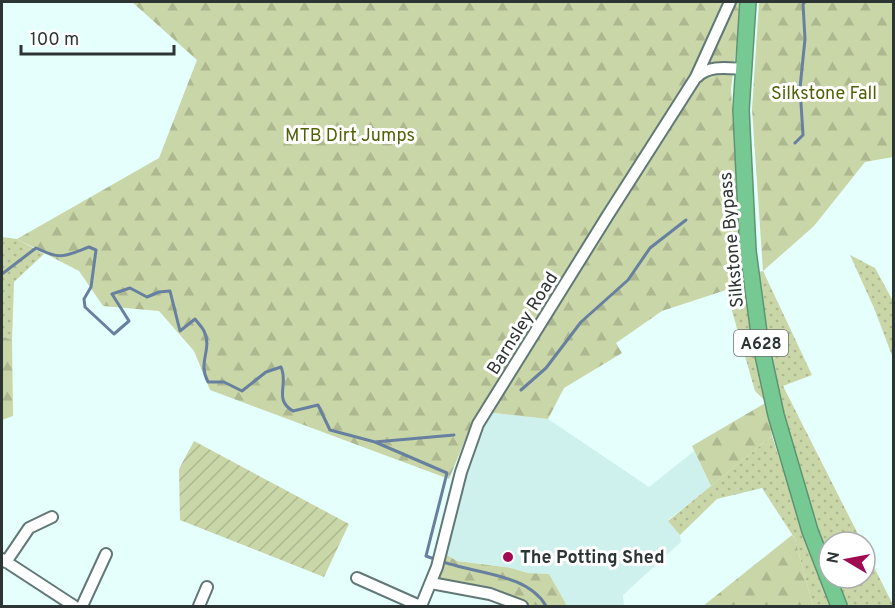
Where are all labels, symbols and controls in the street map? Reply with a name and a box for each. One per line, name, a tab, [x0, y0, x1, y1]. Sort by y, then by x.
scale bar	[21, 18, 174, 56]
text: 100 m	[30, 29, 79, 52]
park label: Silkstone Fall	[771, 83, 877, 106]
park label: MTB Dirt Jumps	[285, 125, 415, 148]
street label: Silkstone Bypass	[715, 171, 750, 309]
street label: Barnsley Road	[483, 268, 564, 379]
road number: A628	[734, 330, 788, 356]
north arrow	[817, 530, 877, 590]
place label: The Potting Shed	[520, 547, 665, 570]
marker: The Potting Shed	[501, 550, 515, 564]
text: N	[823, 550, 845, 565]

